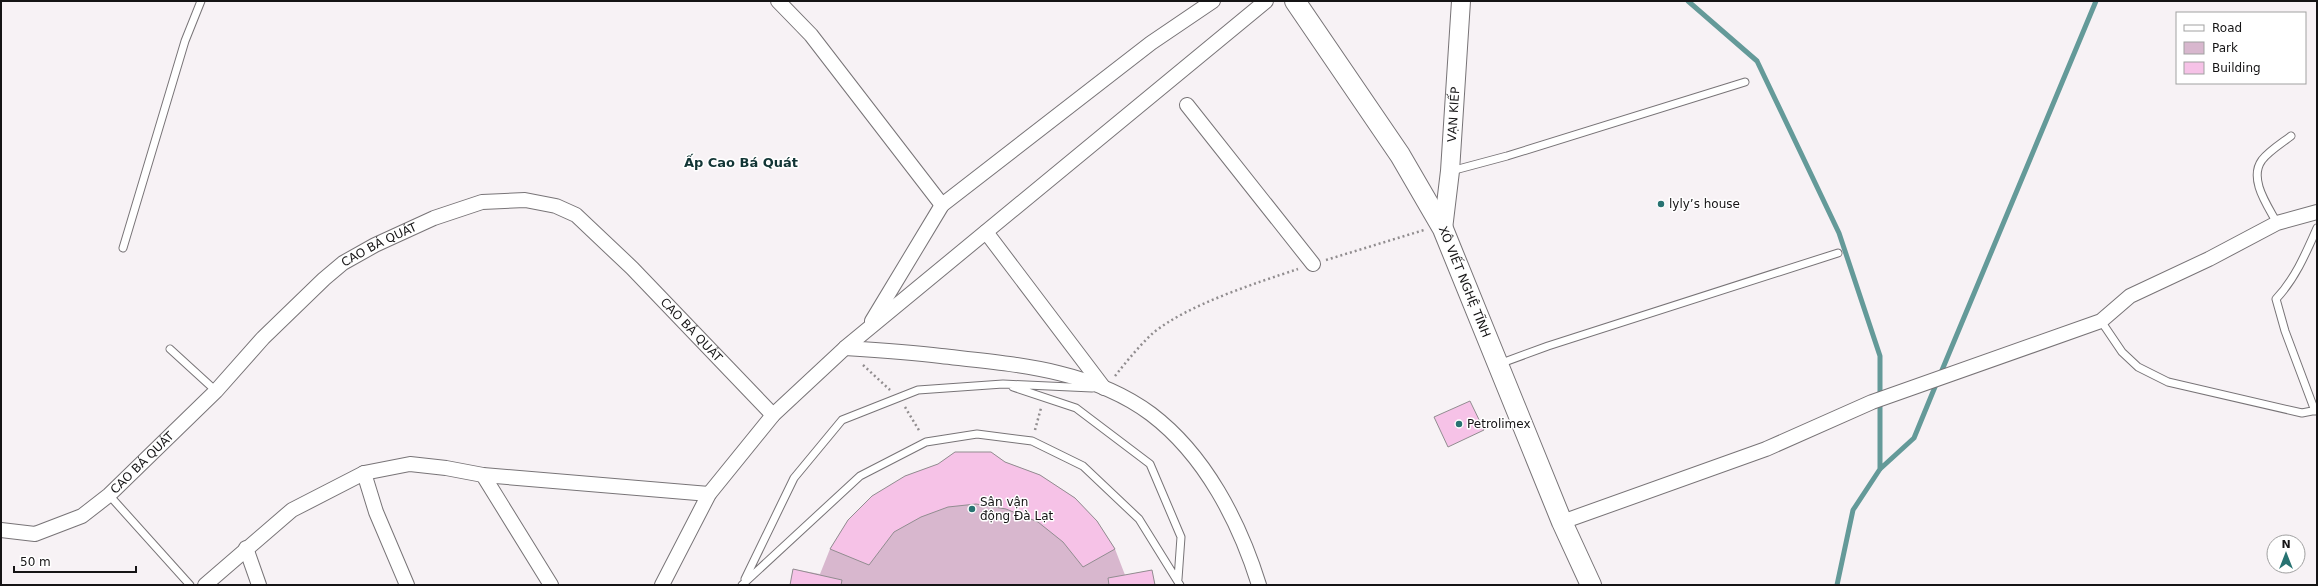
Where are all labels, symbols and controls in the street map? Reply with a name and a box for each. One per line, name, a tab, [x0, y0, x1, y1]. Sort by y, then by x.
legend	[2176, 12, 2306, 84]
text: Road	[2212, 21, 2242, 35]
text: Park	[2212, 41, 2238, 55]
text: Building	[2212, 61, 2261, 75]
street label: VẠN KIẾP	[1445, 86, 1462, 143]
district label: Ấp Cao Bá Quát	[684, 153, 798, 170]
place label: lyly’s house	[1669, 197, 1740, 211]
marker: lyly’s house	[1656, 199, 1666, 209]
street label: CAO BÁ QUÁT	[339, 220, 420, 270]
street label: XÔ VIẾT NGHỆ TĨNH	[1436, 224, 1493, 340]
street label: CAO BÁ QUÁT	[658, 295, 725, 365]
place label: Petrolimex	[1467, 417, 1531, 431]
marker: Petrolimex	[1454, 419, 1464, 429]
street label: CAO BÁ QUÁT	[108, 428, 177, 497]
place label: Sân vận động Đà Lạt	[980, 495, 1054, 523]
marker: Sân vận động Đà Lạt	[967, 504, 977, 514]
north arrow	[2266, 534, 2306, 574]
text: N	[2281, 538, 2291, 551]
scale bar	[14, 548, 136, 574]
text: 50 m	[20, 555, 51, 569]

